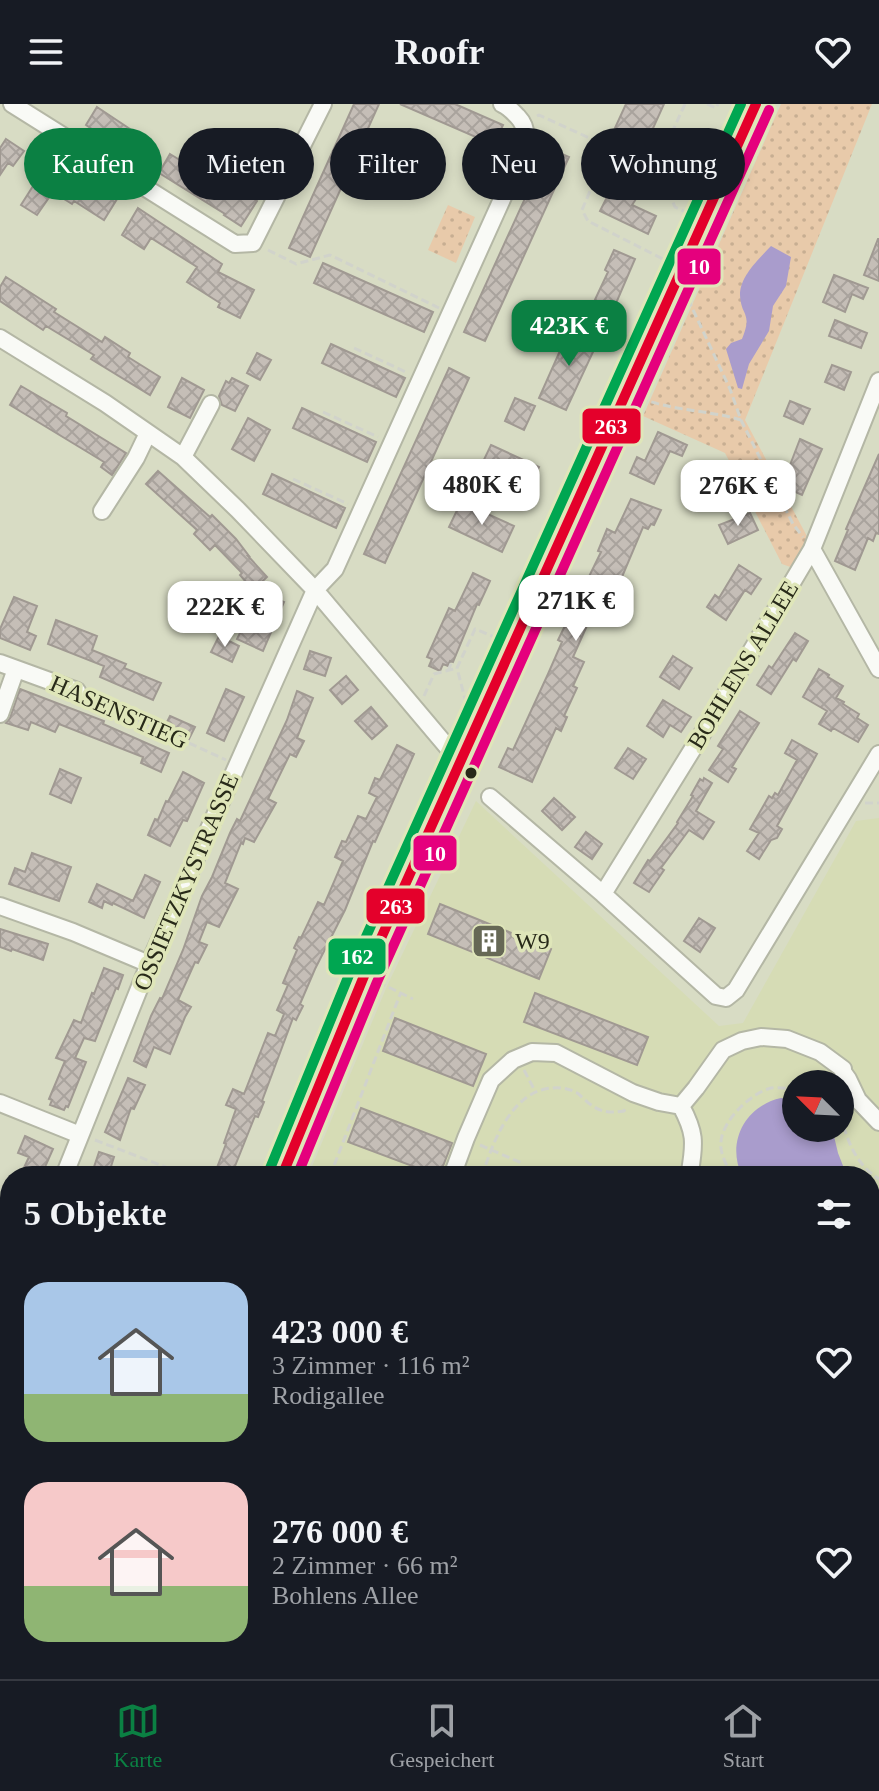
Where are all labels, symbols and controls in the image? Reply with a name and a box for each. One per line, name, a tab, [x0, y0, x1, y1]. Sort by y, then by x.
icon: menu	[24, 30, 68, 74]
icon: heart	[811, 30, 855, 74]
text: Roofr	[395, 32, 484, 72]
chip: Kaufen	[24, 128, 162, 200]
chip: Mieten	[178, 128, 314, 200]
chip: Filter	[330, 128, 446, 200]
chip: Neu	[462, 128, 565, 200]
chip: Wohnung	[581, 128, 745, 200]
line badge: 10	[676, 247, 722, 286]
text: 10	[688, 254, 710, 279]
pin: 423K €	[504, 300, 634, 368]
text: 423K €	[530, 311, 608, 340]
line badge: 263	[581, 407, 642, 445]
text: 263	[595, 414, 628, 439]
pin: 480K €	[417, 459, 547, 527]
pin: 276K €	[673, 460, 803, 528]
text: 480K €	[443, 470, 521, 499]
text: 276K €	[699, 471, 777, 500]
pin: 271K €	[511, 575, 641, 643]
street label: BOHLENS ALLEE	[683, 576, 803, 754]
pin: 222K €	[160, 581, 290, 649]
text: 271K €	[537, 586, 615, 615]
text: 222K €	[186, 592, 264, 621]
street label: HASENSTIEG	[46, 670, 192, 754]
unlabelled marker	[463, 765, 479, 781]
street label: OSSIETZKYSTRASSE	[128, 770, 244, 994]
line badge: 10	[412, 834, 458, 872]
text: 10	[424, 841, 446, 866]
line badge: 263	[365, 887, 426, 925]
text: 263	[380, 894, 413, 919]
building icon: W9	[470, 922, 508, 960]
place label: W9	[515, 928, 550, 954]
line badge: 162	[327, 937, 387, 976]
text: 162	[341, 944, 374, 969]
north arrow	[782, 1070, 854, 1142]
map controls	[782, 1070, 854, 1142]
icon: filters	[812, 1192, 856, 1236]
text: 5 Objekte	[24, 1195, 167, 1232]
text: 423 000 €	[272, 1313, 408, 1350]
icon: home	[88, 1314, 184, 1410]
icon: heart	[812, 1340, 856, 1384]
text: 3 Zimmer · 116 m²	[272, 1351, 469, 1380]
text: Rodigallee	[272, 1381, 385, 1410]
text: 276 000 €	[272, 1513, 408, 1550]
icon: home	[88, 1514, 184, 1610]
icon: heart	[812, 1540, 856, 1584]
text: 2 Zimmer · 66 m²	[272, 1551, 457, 1580]
text: Bohlens Allee	[272, 1581, 419, 1610]
tab: Karte	[114, 1699, 162, 1773]
tab: Gespeichert	[389, 1699, 494, 1773]
tab: Start	[721, 1699, 765, 1773]

